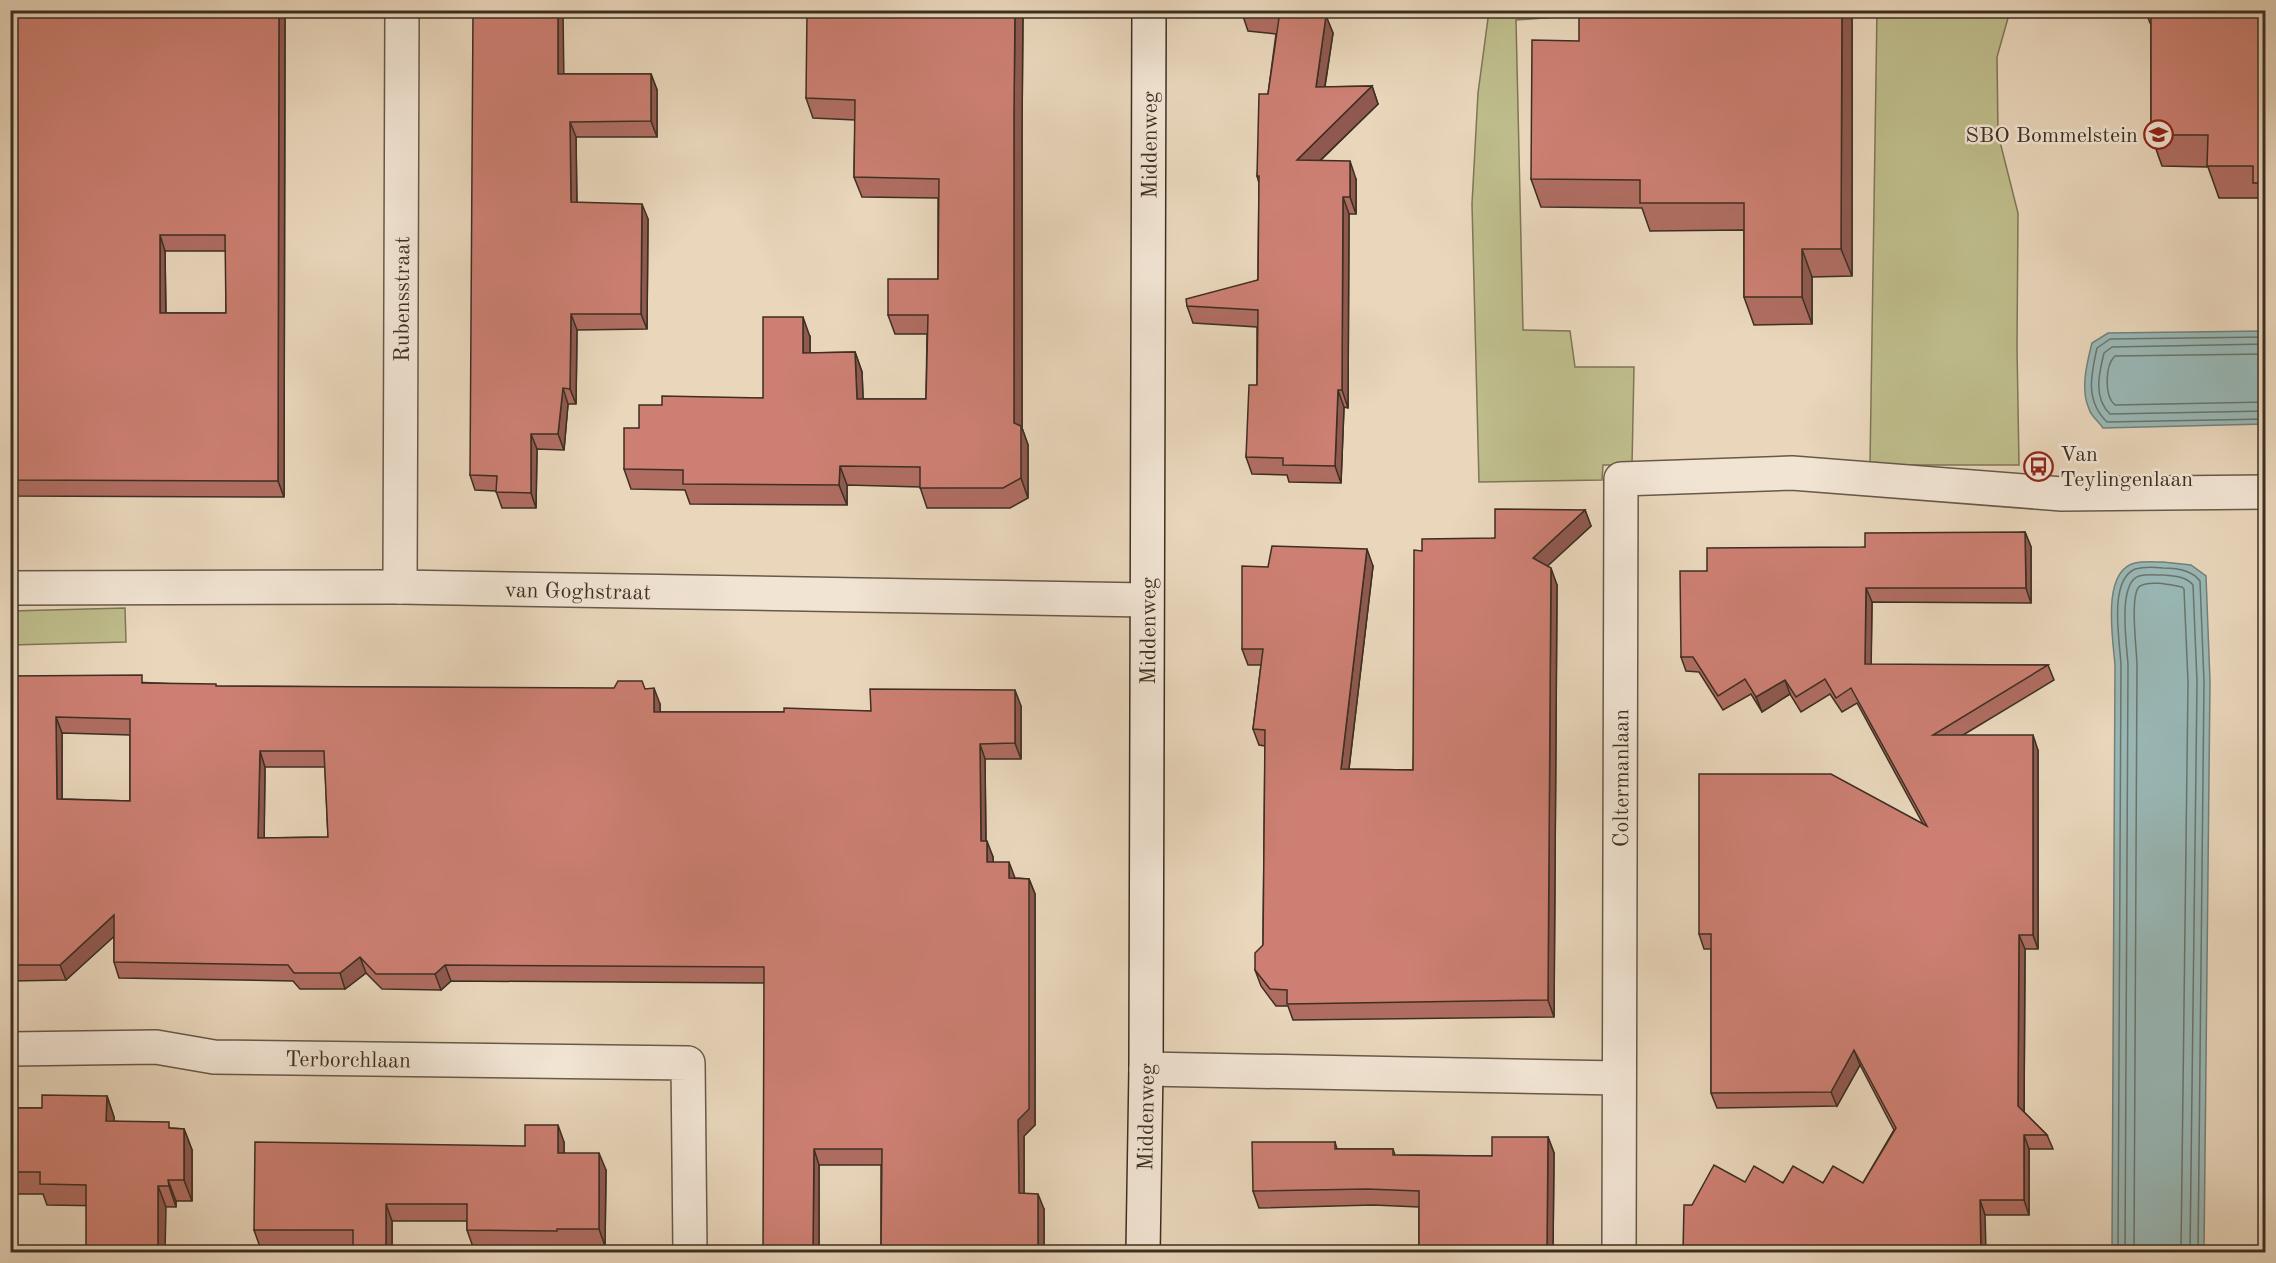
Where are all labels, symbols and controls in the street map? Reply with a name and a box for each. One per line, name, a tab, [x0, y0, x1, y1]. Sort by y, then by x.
street label: Middenweg	[1139, 91, 1162, 199]
school or university icon: SBO Bommelstein	[2143, 118, 2175, 150]
place label: SBO Bommelstein	[1965, 125, 2138, 147]
street label: Rubensstraat	[392, 236, 414, 362]
place label: Van Teylingenlaan	[2060, 444, 2193, 491]
bus stop icon: Van Teylingenlaan	[2023, 450, 2055, 482]
street label: Middenweg	[1138, 577, 1160, 685]
street label: van Goghstraat	[505, 580, 651, 604]
street label: Coltermanlaan	[1611, 709, 1633, 847]
street label: Terborchlaan	[285, 1049, 411, 1072]
street label: Middenweg	[1135, 1063, 1159, 1171]

